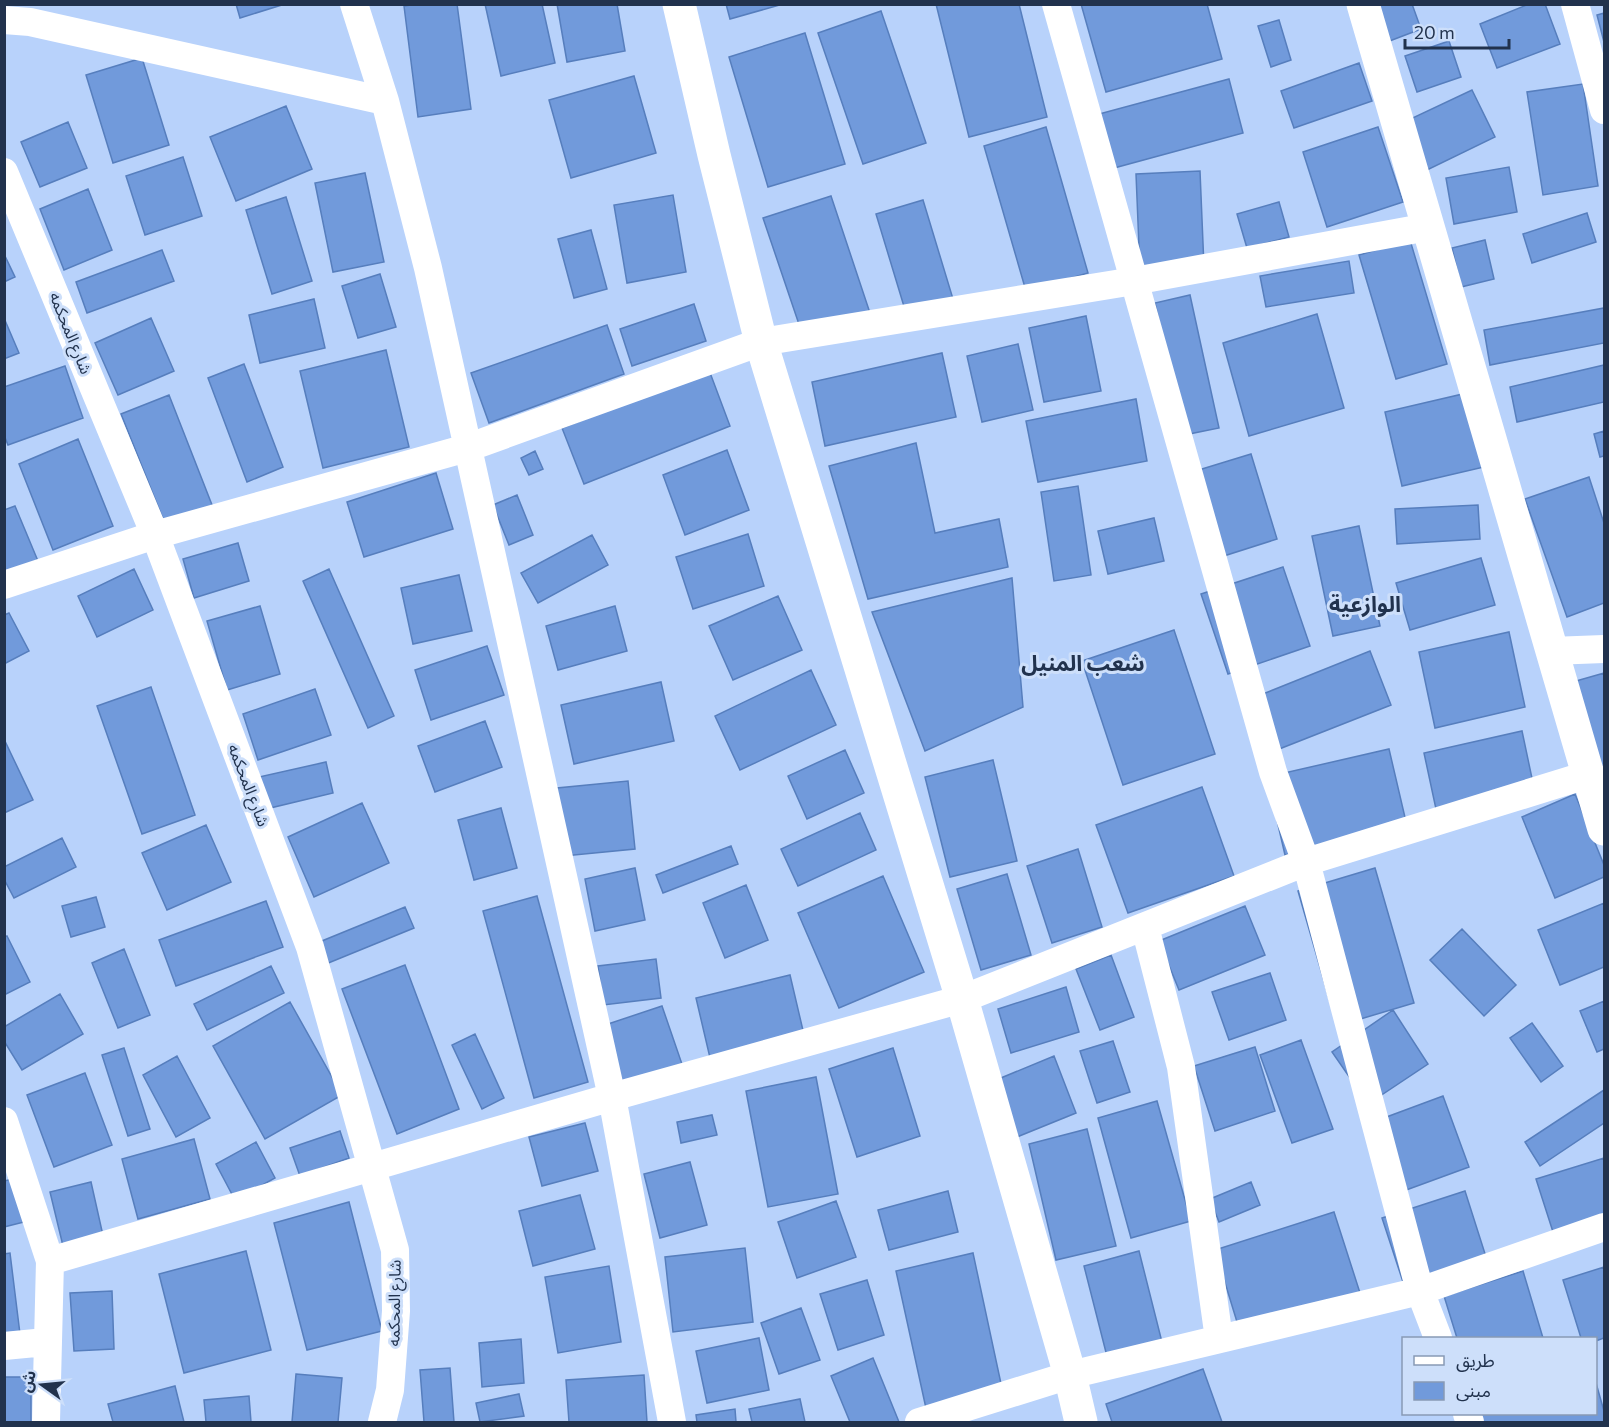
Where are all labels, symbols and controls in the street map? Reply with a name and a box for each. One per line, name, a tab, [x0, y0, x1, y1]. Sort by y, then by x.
scale bar	[1405, 12, 1508, 50]
text: 20 m	[1414, 21, 1455, 43]
street label: شارع المحكمه	[43, 289, 97, 378]
district label: الوازعية	[1329, 590, 1401, 618]
district label: شعب المنيل	[1021, 649, 1145, 676]
street label: شارع المحكمه	[221, 741, 274, 830]
street label: شارع المحكمه	[383, 1259, 408, 1347]
legend	[1402, 1337, 1597, 1415]
text: طريق	[1456, 1349, 1495, 1372]
north arrow	[12, 1355, 72, 1415]
text: ش	[15, 1368, 40, 1394]
text: مبنى	[1456, 1379, 1491, 1402]

